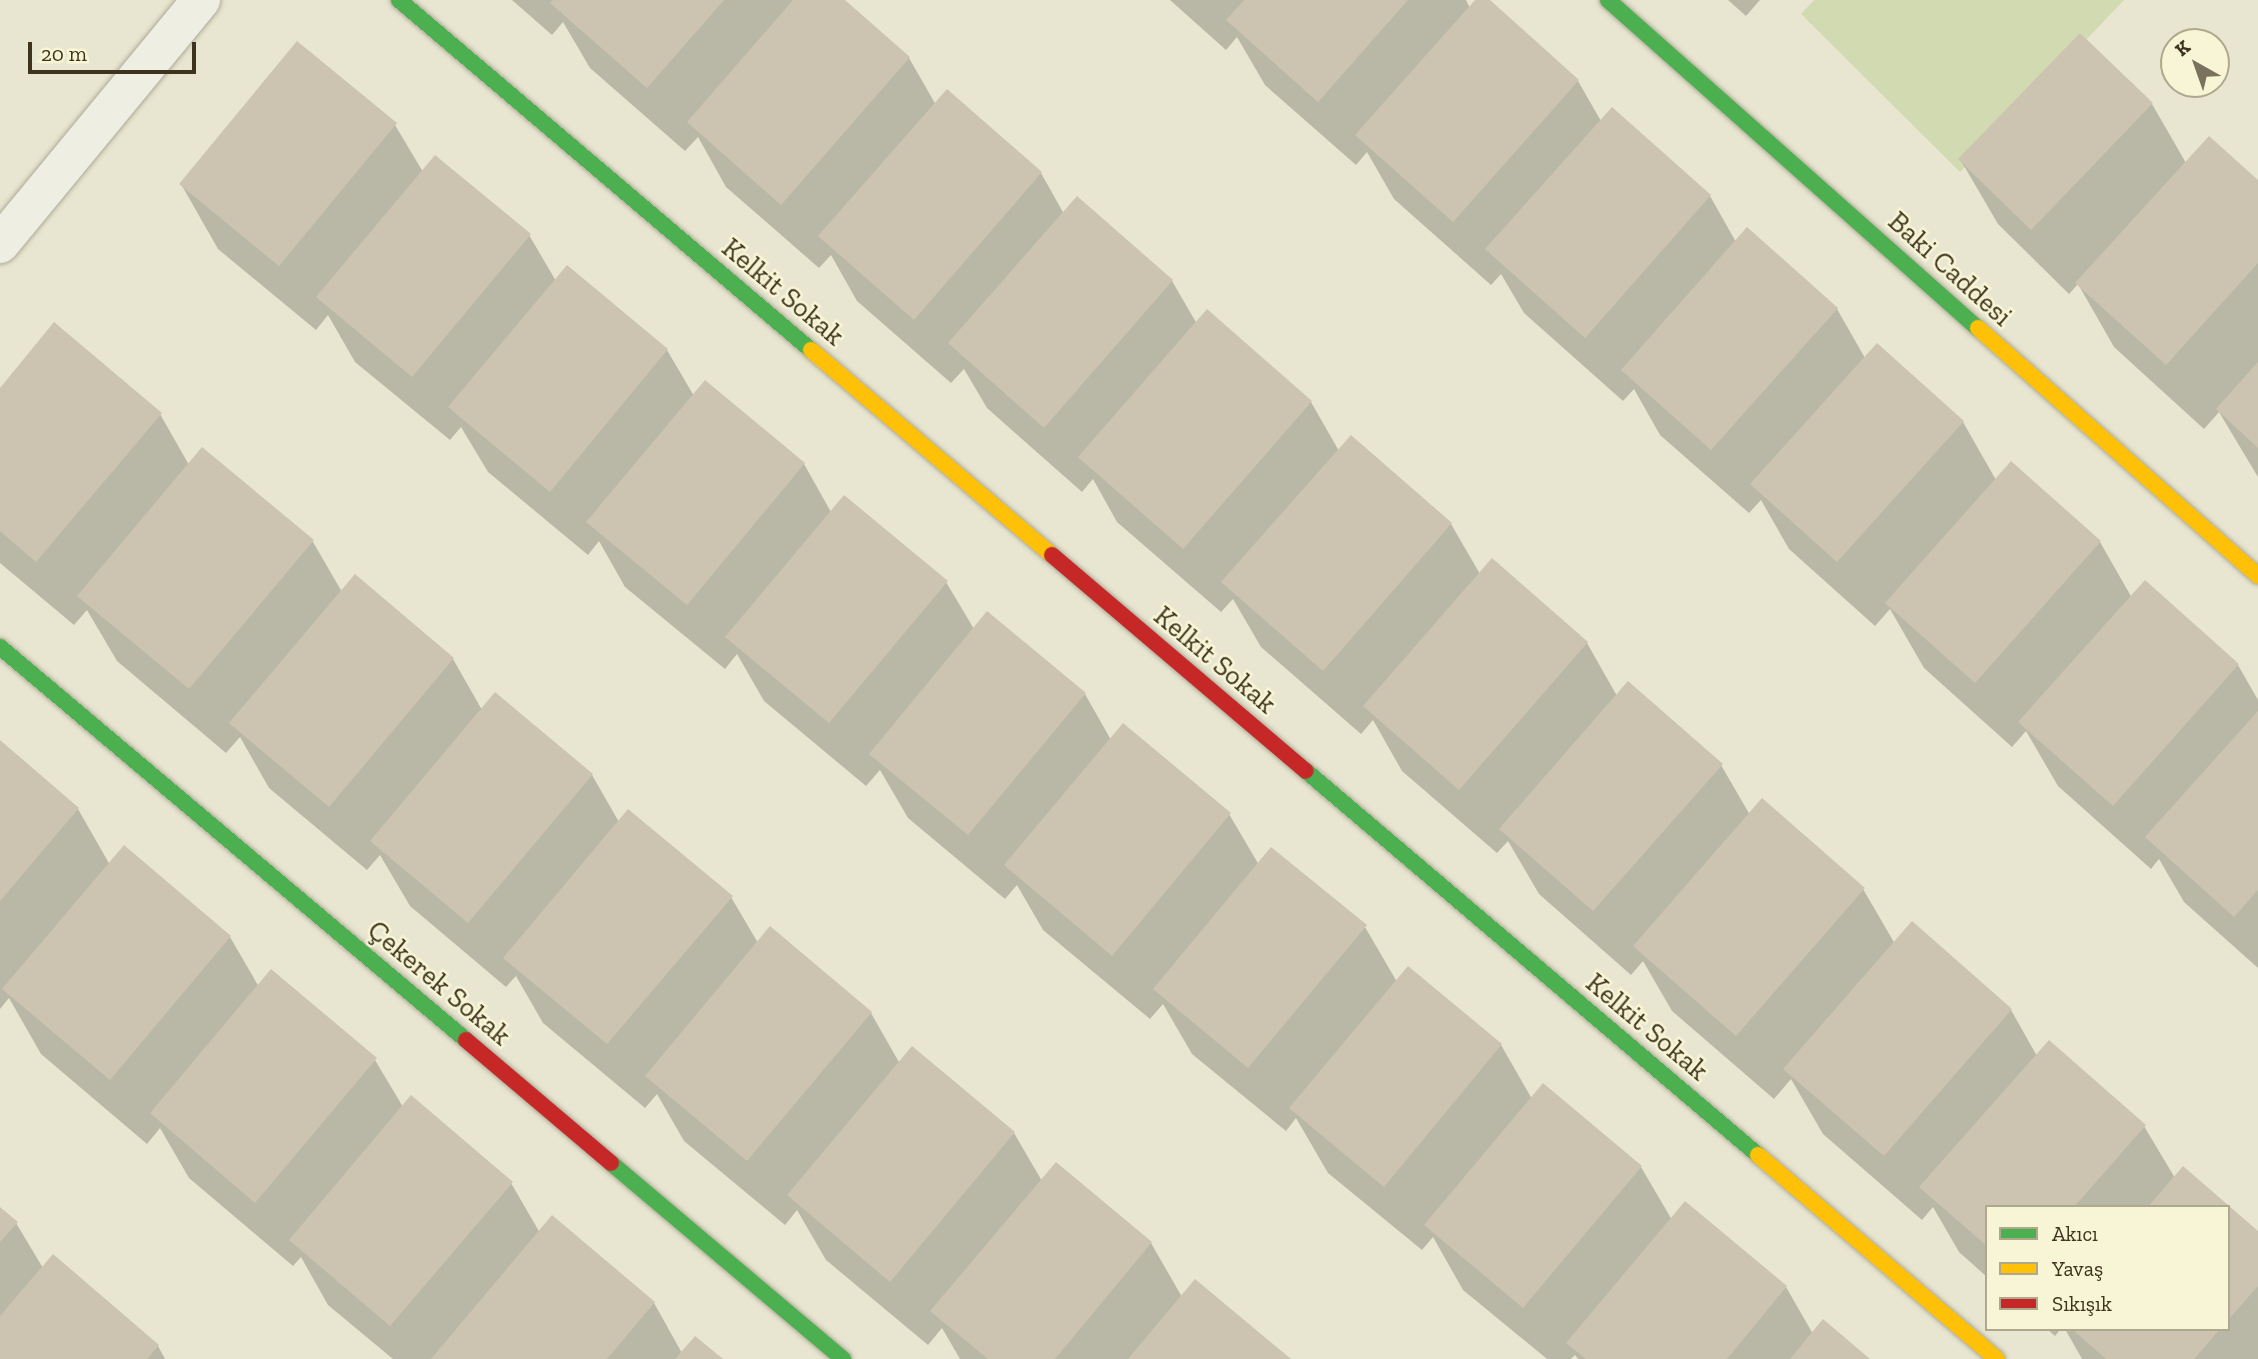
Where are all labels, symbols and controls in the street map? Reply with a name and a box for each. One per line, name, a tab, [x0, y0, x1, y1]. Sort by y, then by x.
scale bar	[32, 28, 200, 72]
north arrow	[2160, 28, 2230, 98]
text: K	[2170, 35, 2195, 61]
text: 20 m	[41, 41, 87, 66]
street label: Baki Caddesi	[1881, 205, 2019, 333]
street label: Kelkit Sokak	[715, 231, 851, 353]
street label: Kelkit Sokak	[1147, 599, 1283, 721]
street label: Çekerek Sokak	[361, 913, 517, 1053]
street label: Kelkit Sokak	[1579, 966, 1715, 1088]
legend	[1985, 1205, 2230, 1331]
text: Akıcı	[2052, 1221, 2098, 1246]
text: Yavaş	[2052, 1256, 2103, 1281]
text: Sıkışık	[2052, 1291, 2112, 1316]

